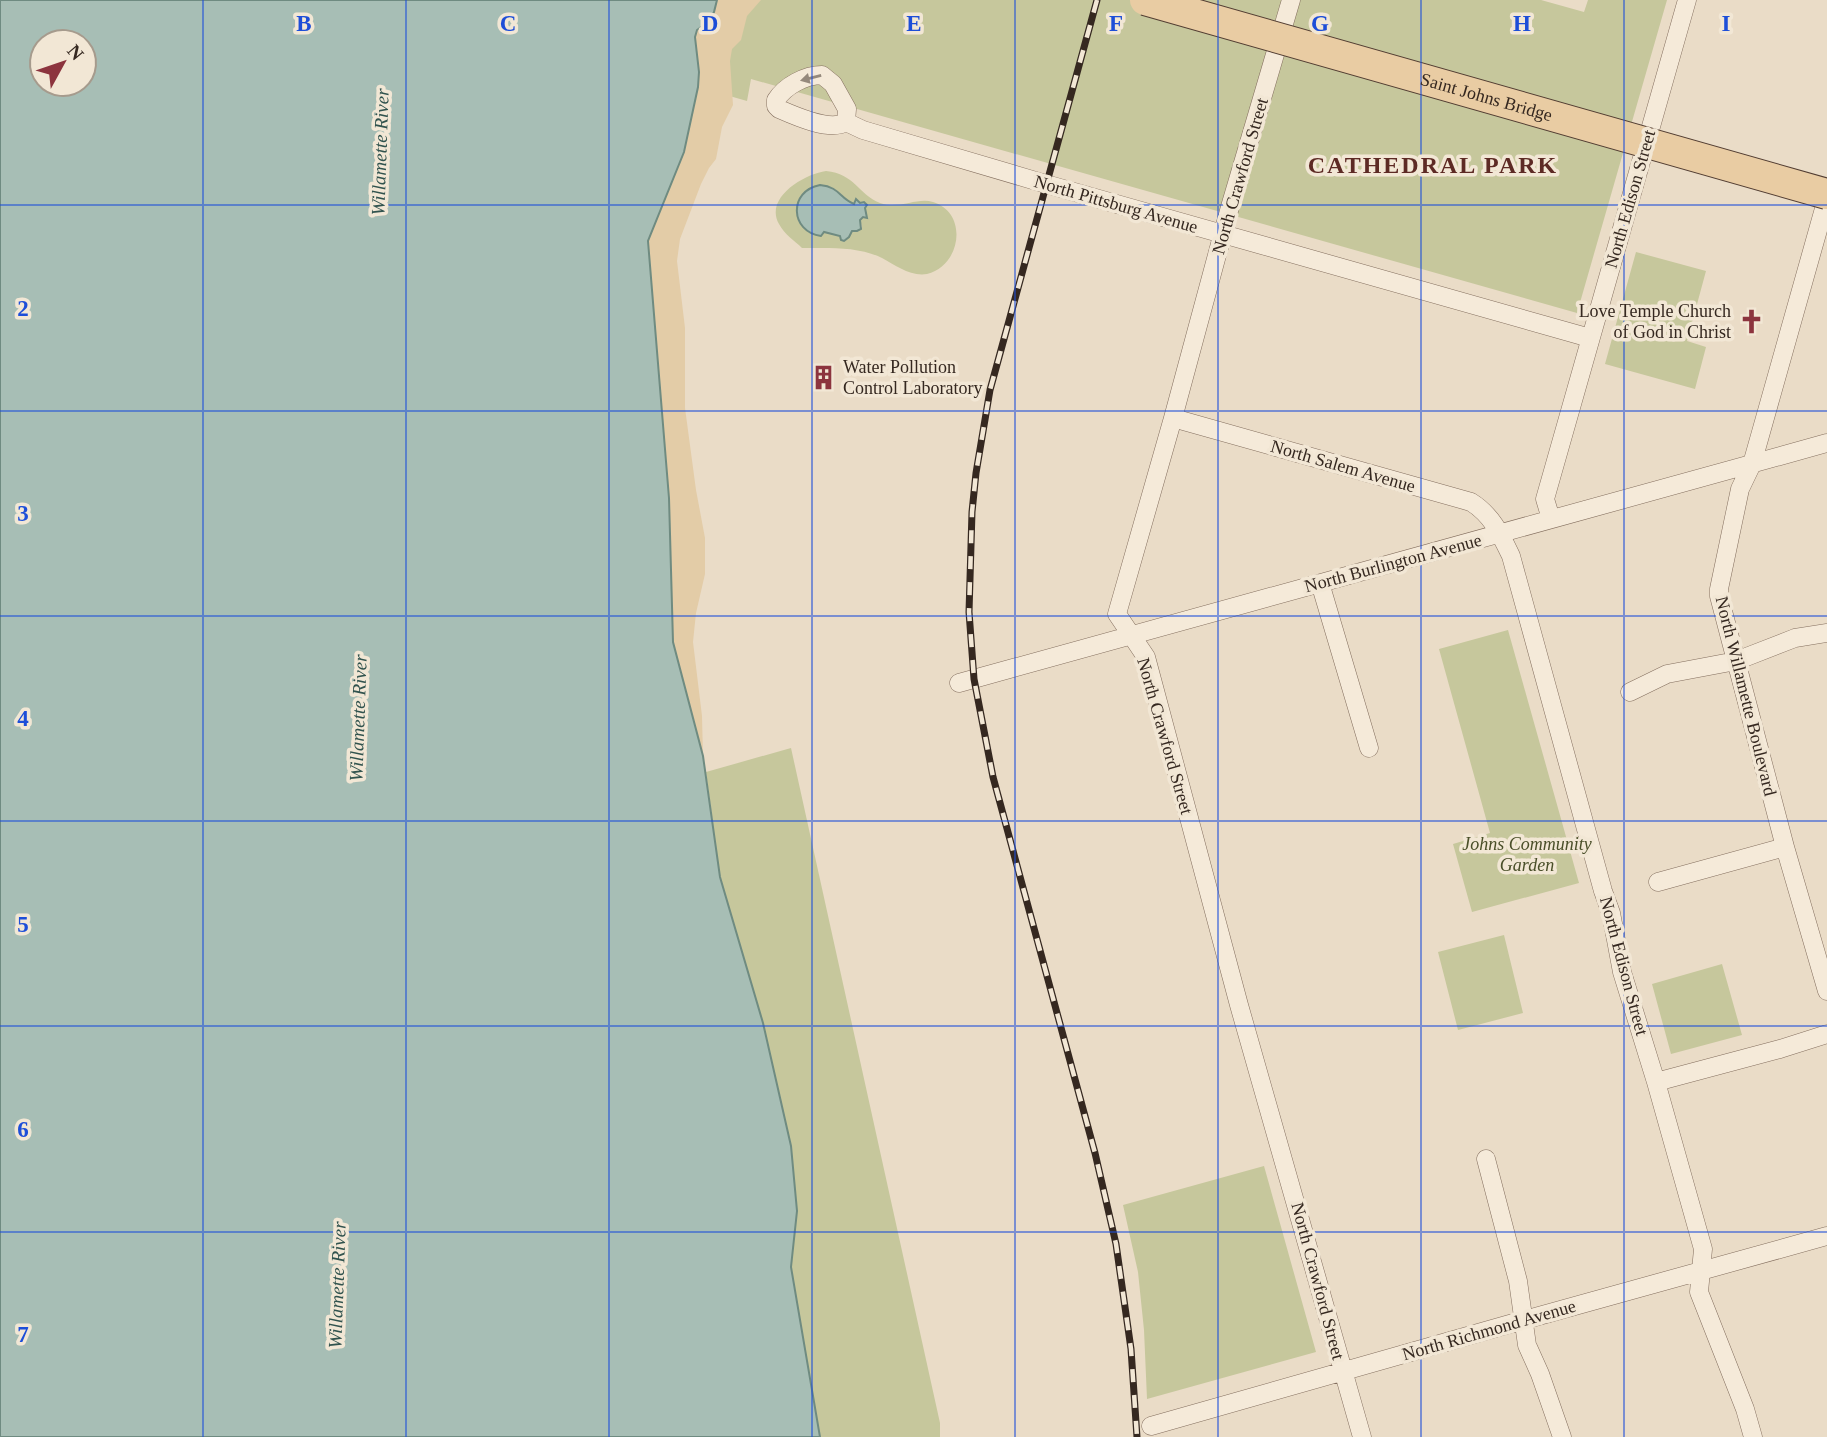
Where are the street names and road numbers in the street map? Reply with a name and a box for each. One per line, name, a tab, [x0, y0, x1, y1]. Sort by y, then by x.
street label: Saint Johns Bridge	[1418, 69, 1555, 125]
street label: North Crawford Street	[1208, 95, 1272, 257]
street label: North Edison Street	[1601, 128, 1659, 270]
street label: North Pittsburg Avenue	[1032, 171, 1200, 237]
street label: North Salem Avenue	[1268, 436, 1418, 496]
street label: North Burlington Avenue	[1302, 530, 1484, 596]
street label: North Willamette Boulevard	[1712, 594, 1780, 798]
street label: North Crawford Street	[1133, 655, 1197, 817]
street label: North Edison Street	[1596, 894, 1652, 1038]
street label: North Crawford Street	[1287, 1200, 1349, 1362]
street label: North Richmond Avenue	[1400, 1296, 1578, 1364]

